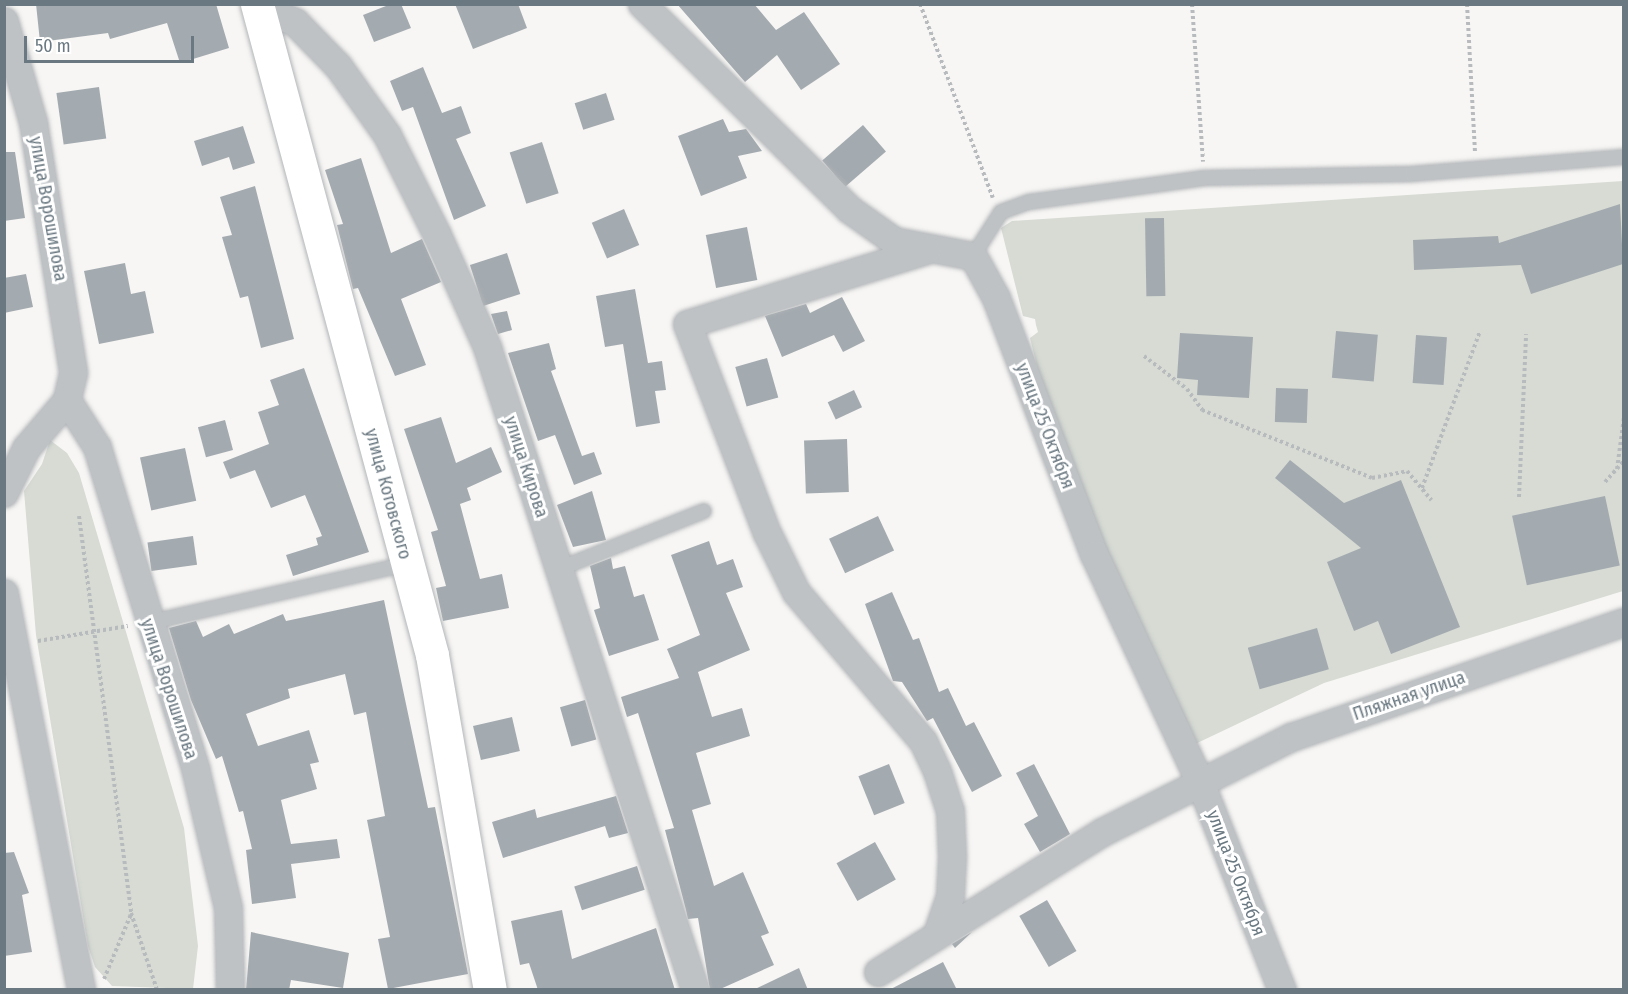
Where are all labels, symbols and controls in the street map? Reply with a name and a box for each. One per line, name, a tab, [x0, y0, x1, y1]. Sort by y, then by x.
scale bar	[27, 24, 196, 62]
text: 50 m	[35, 35, 71, 57]
street label: улица Ворошилова	[25, 135, 71, 283]
street label: улица 25 Октября	[1011, 360, 1079, 492]
street label: улица Кирова	[499, 414, 553, 520]
street label: улица Котовского	[360, 426, 416, 562]
street label: улица Ворошилова	[136, 616, 202, 762]
street label: Пляжная улица	[1350, 667, 1468, 725]
street label: улица 25 Октября	[1202, 807, 1270, 939]

